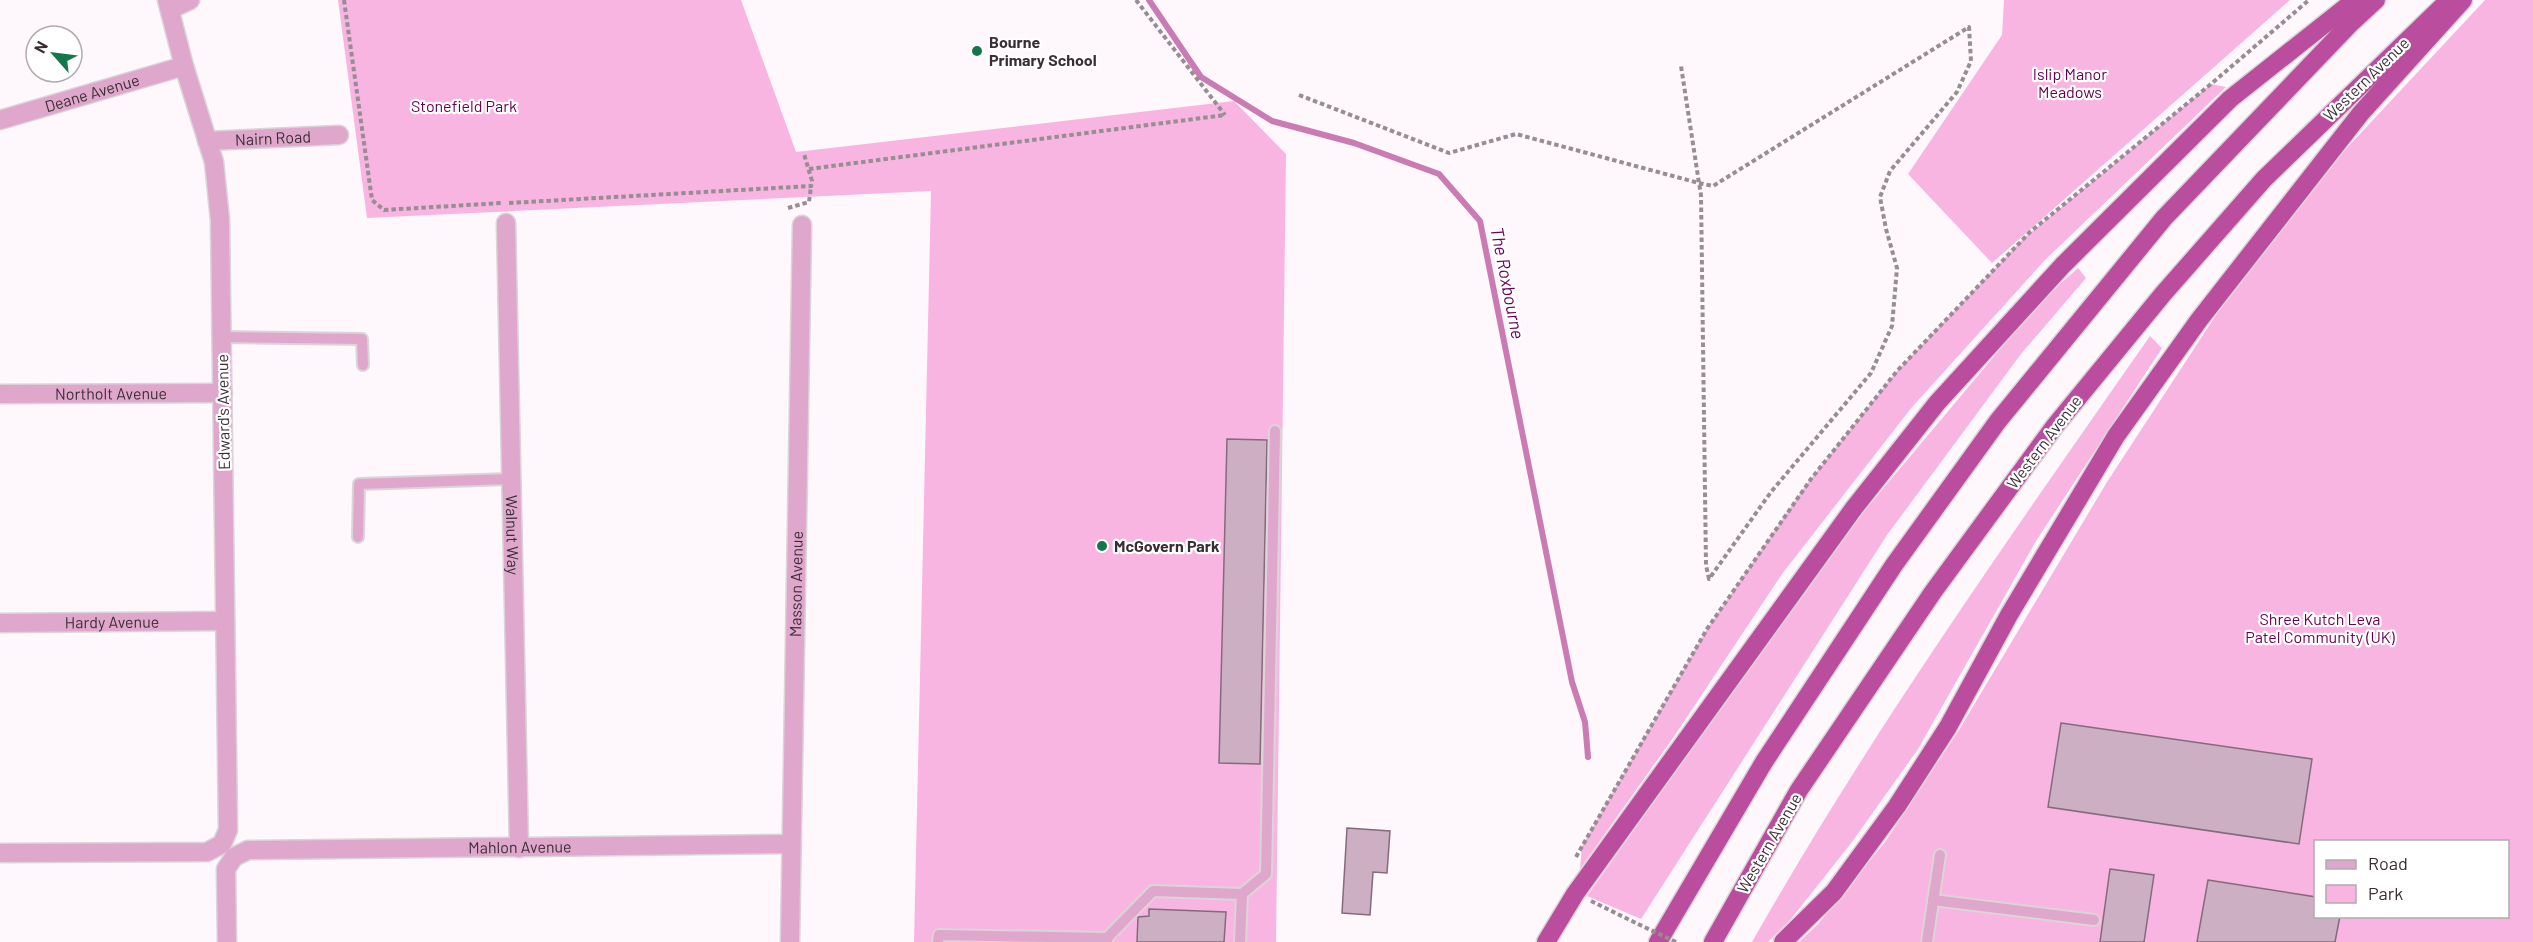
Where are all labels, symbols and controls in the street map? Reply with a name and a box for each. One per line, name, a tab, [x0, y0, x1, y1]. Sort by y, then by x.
north arrow	[24, 24, 84, 84]
place label: Bourne Primary School	[989, 32, 1097, 69]
street label: Western Avenue	[2319, 33, 2413, 124]
text: N	[29, 38, 51, 56]
marker: Bourne Primary School	[970, 44, 984, 58]
park label: Islip Manor Meadows	[2033, 64, 2107, 101]
street label: Deane Avenue	[42, 70, 141, 115]
park label: Stonefield Park	[411, 96, 517, 115]
street label: Nairn Road	[234, 126, 311, 149]
water label: The Roxbourne	[1486, 225, 1530, 341]
street label: Edward's Avenue	[212, 354, 233, 470]
street label: Northolt Avenue	[55, 383, 167, 403]
street label: Western Avenue	[2002, 391, 2085, 492]
street label: Walnut Way	[503, 495, 523, 576]
street label: Masson Avenue	[785, 531, 806, 637]
place label: McGovern Park	[1114, 536, 1220, 555]
marker: McGovern Park	[1095, 539, 1109, 553]
park label: Shree Kutch Leva Patel Community (UK)	[2245, 609, 2396, 646]
street label: Hardy Avenue	[65, 612, 159, 631]
street label: Western Avenue	[1732, 790, 1805, 896]
street label: Mahlon Avenue	[468, 836, 572, 857]
legend	[2314, 840, 2509, 918]
text: Road	[2368, 852, 2408, 874]
text: Park	[2368, 882, 2403, 904]

